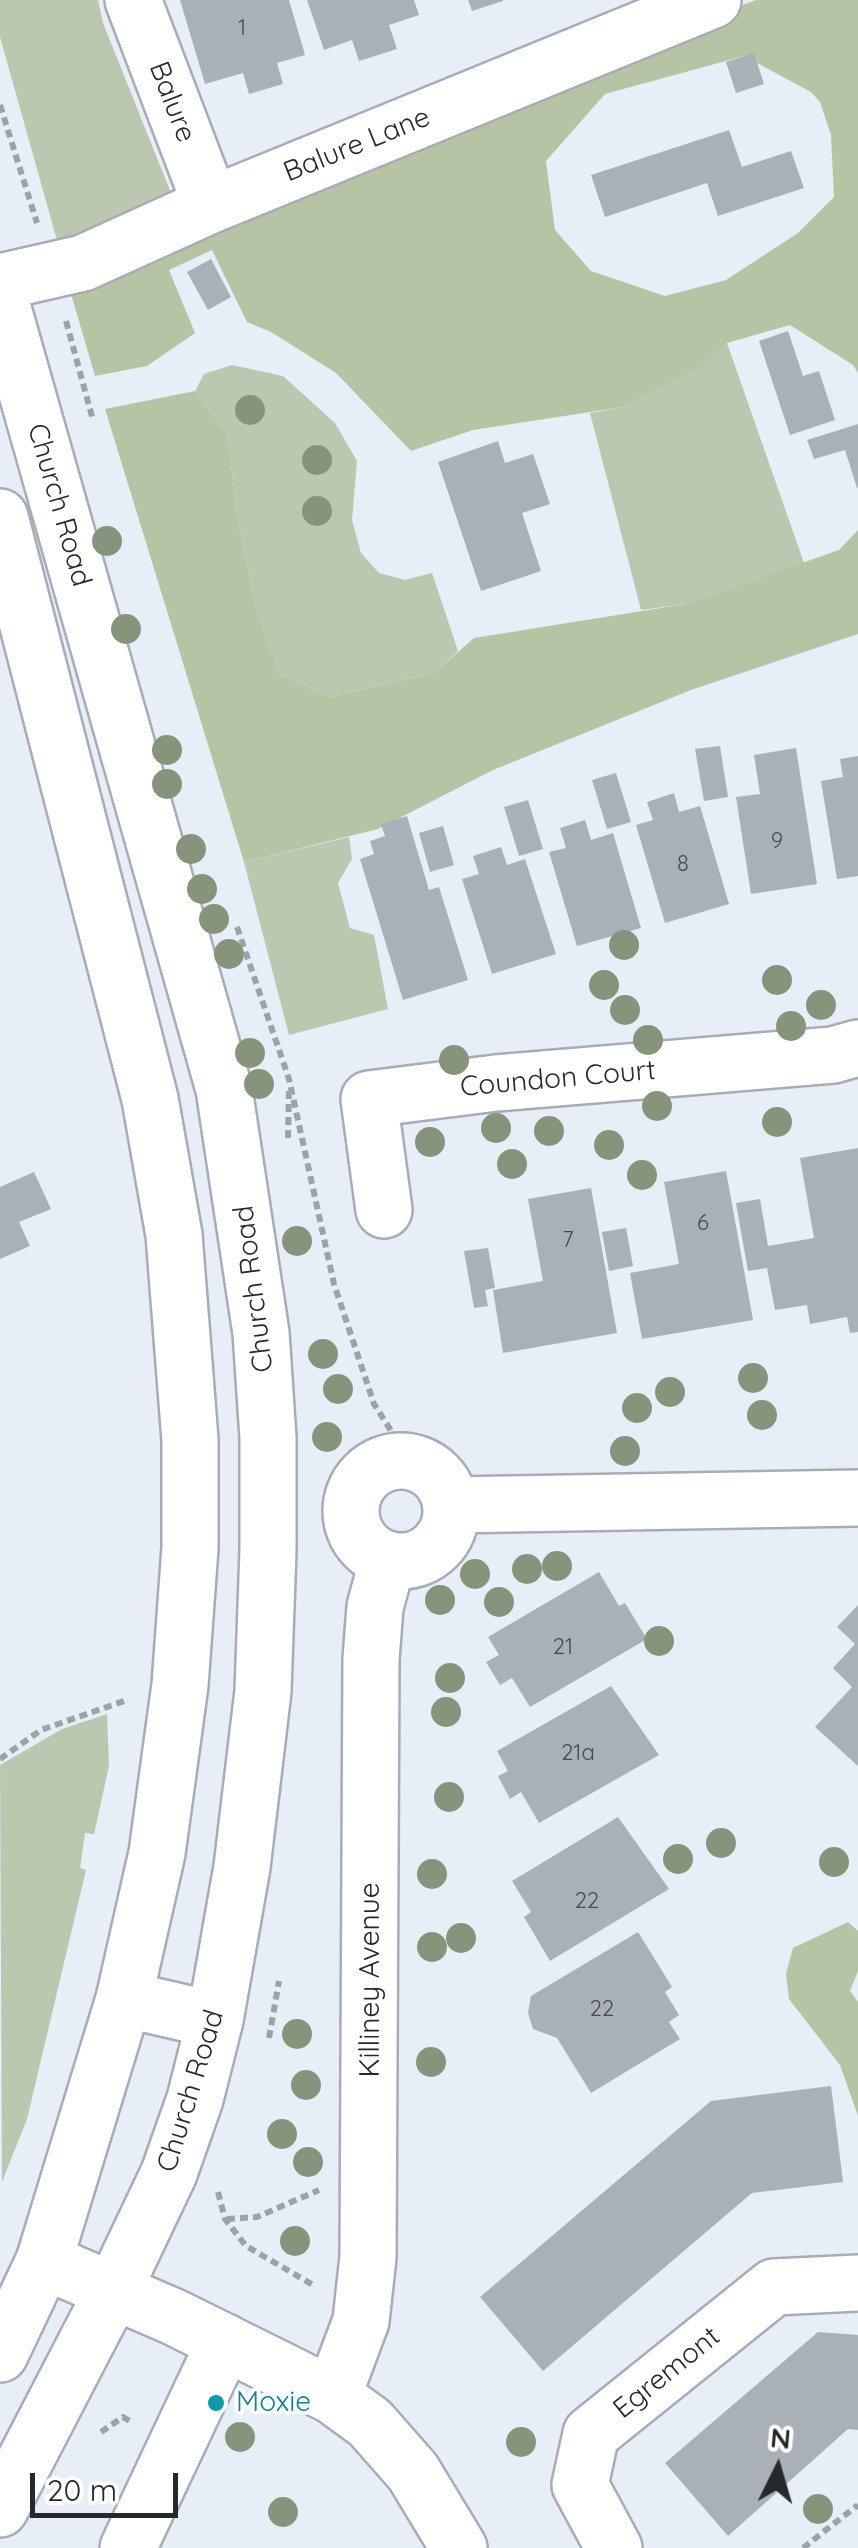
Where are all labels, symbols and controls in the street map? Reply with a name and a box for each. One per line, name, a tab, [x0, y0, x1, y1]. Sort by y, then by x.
house number: 1	[238, 15, 246, 41]
street label: Balure	[141, 57, 203, 147]
street label: Balure Lane	[279, 100, 435, 190]
street label: Church Road	[20, 420, 98, 590]
house number: 9	[771, 828, 783, 854]
house number: 8	[677, 851, 689, 877]
street label: Coundon Court	[459, 1054, 657, 1104]
street label: Church Road	[227, 1204, 281, 1374]
house number: 6	[697, 1210, 709, 1236]
house number: 7	[562, 1227, 574, 1253]
house number: 21	[553, 1634, 573, 1660]
house number: 21a	[561, 1740, 595, 1766]
street label: Killiney Avenue	[354, 1883, 388, 2077]
house number: 22	[575, 1888, 599, 1914]
house number: 22	[590, 1996, 614, 2022]
street label: Church Road	[150, 2006, 232, 2176]
street label: Egremont	[607, 2320, 727, 2426]
place label: Moxie	[236, 2386, 311, 2420]
marker: Moxie	[205, 2392, 227, 2414]
north arrow	[728, 2418, 828, 2518]
text: N	[769, 2419, 792, 2456]
scale bar	[35, 2453, 182, 2515]
text: 20 m	[47, 2471, 117, 2509]

